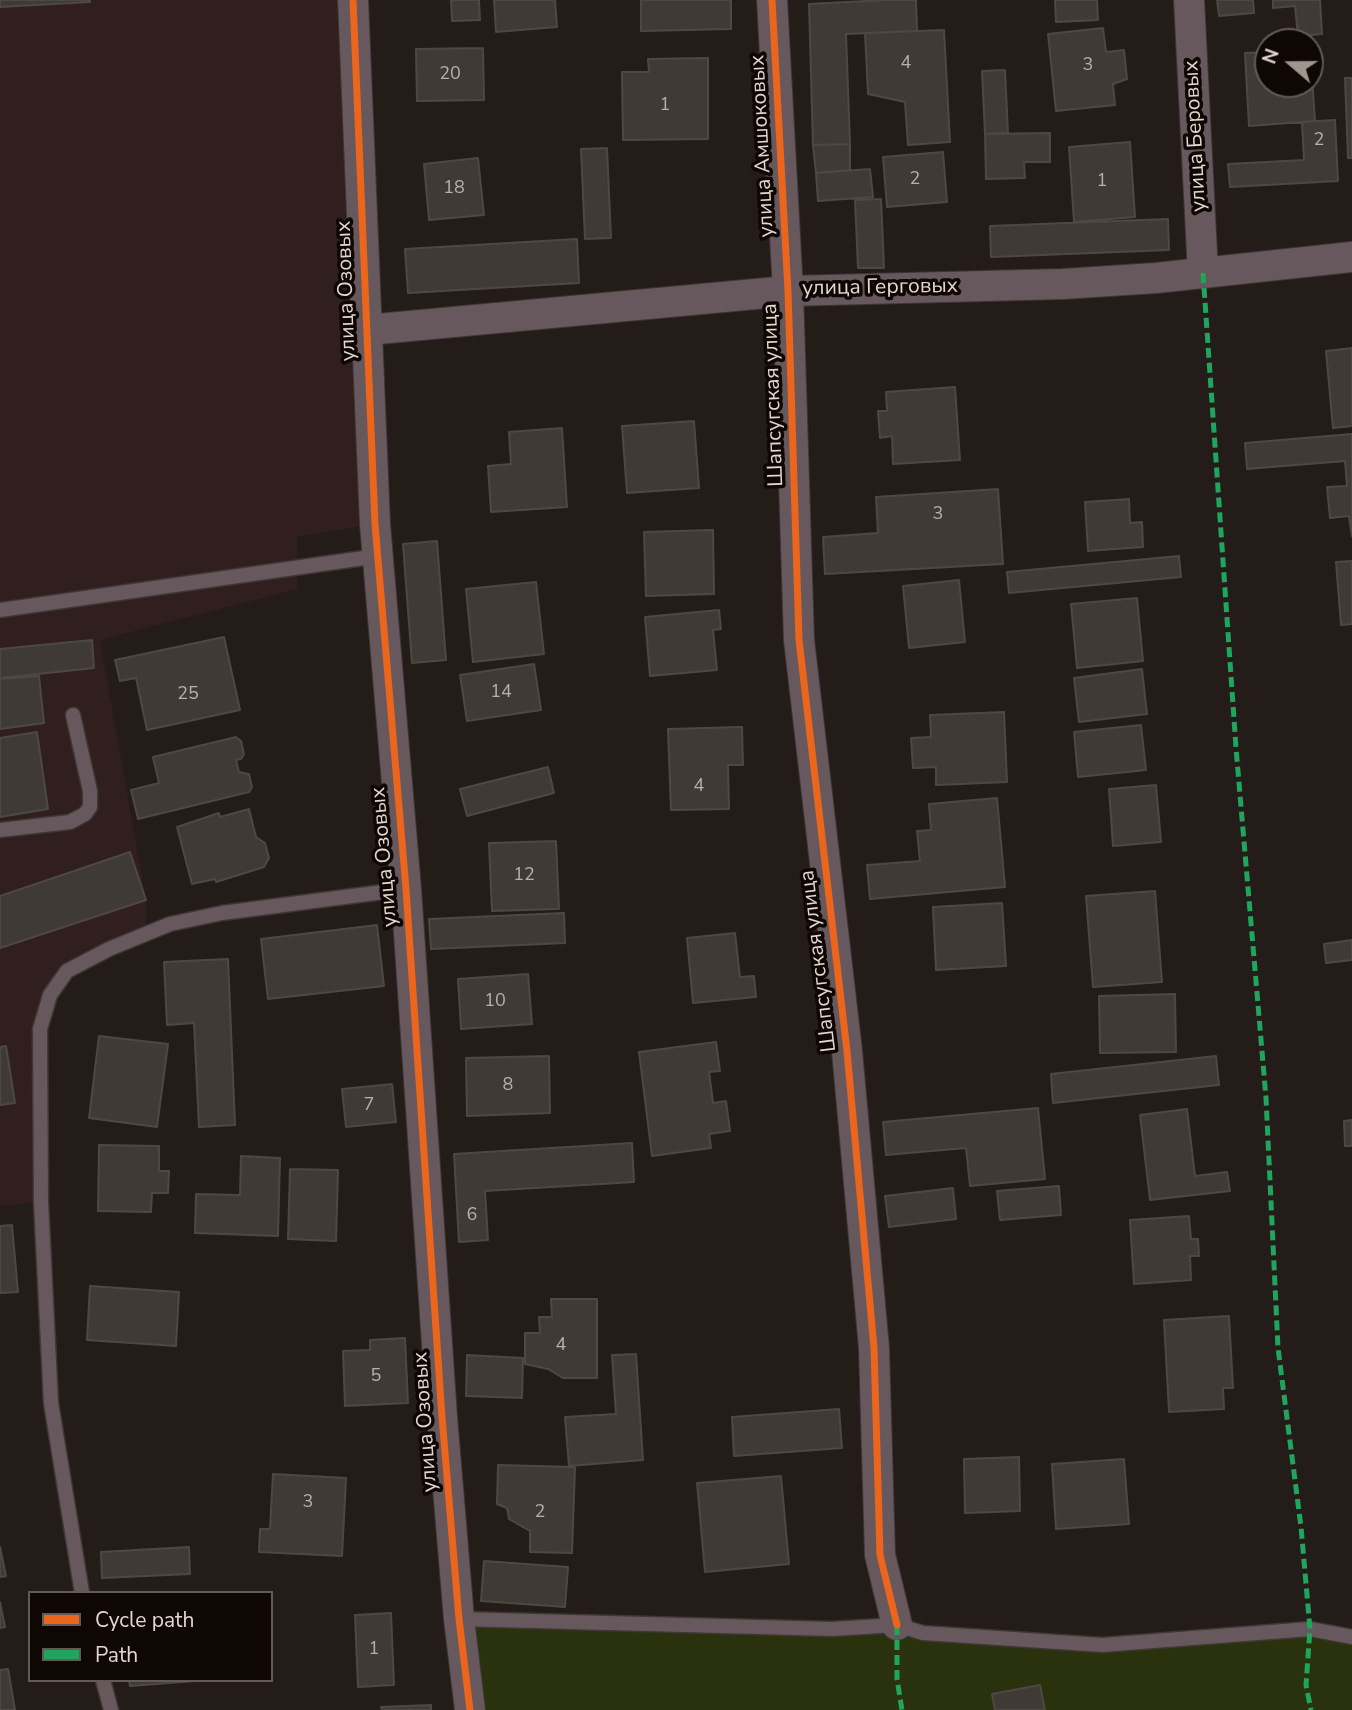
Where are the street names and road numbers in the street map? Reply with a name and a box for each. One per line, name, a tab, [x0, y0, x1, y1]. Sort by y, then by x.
street label: улица Амшоковых	[746, 54, 780, 238]
street label: улица Беровых	[1179, 60, 1213, 212]
street label: улица Озовых	[332, 220, 362, 362]
street label: улица Герговых	[802, 274, 958, 302]
street label: Шапсугская улица	[758, 303, 790, 487]
street label: улица Озовых	[366, 786, 404, 928]
street label: Шапсугская улица	[795, 868, 843, 1054]
street label: улица Озовых	[409, 1351, 443, 1493]

